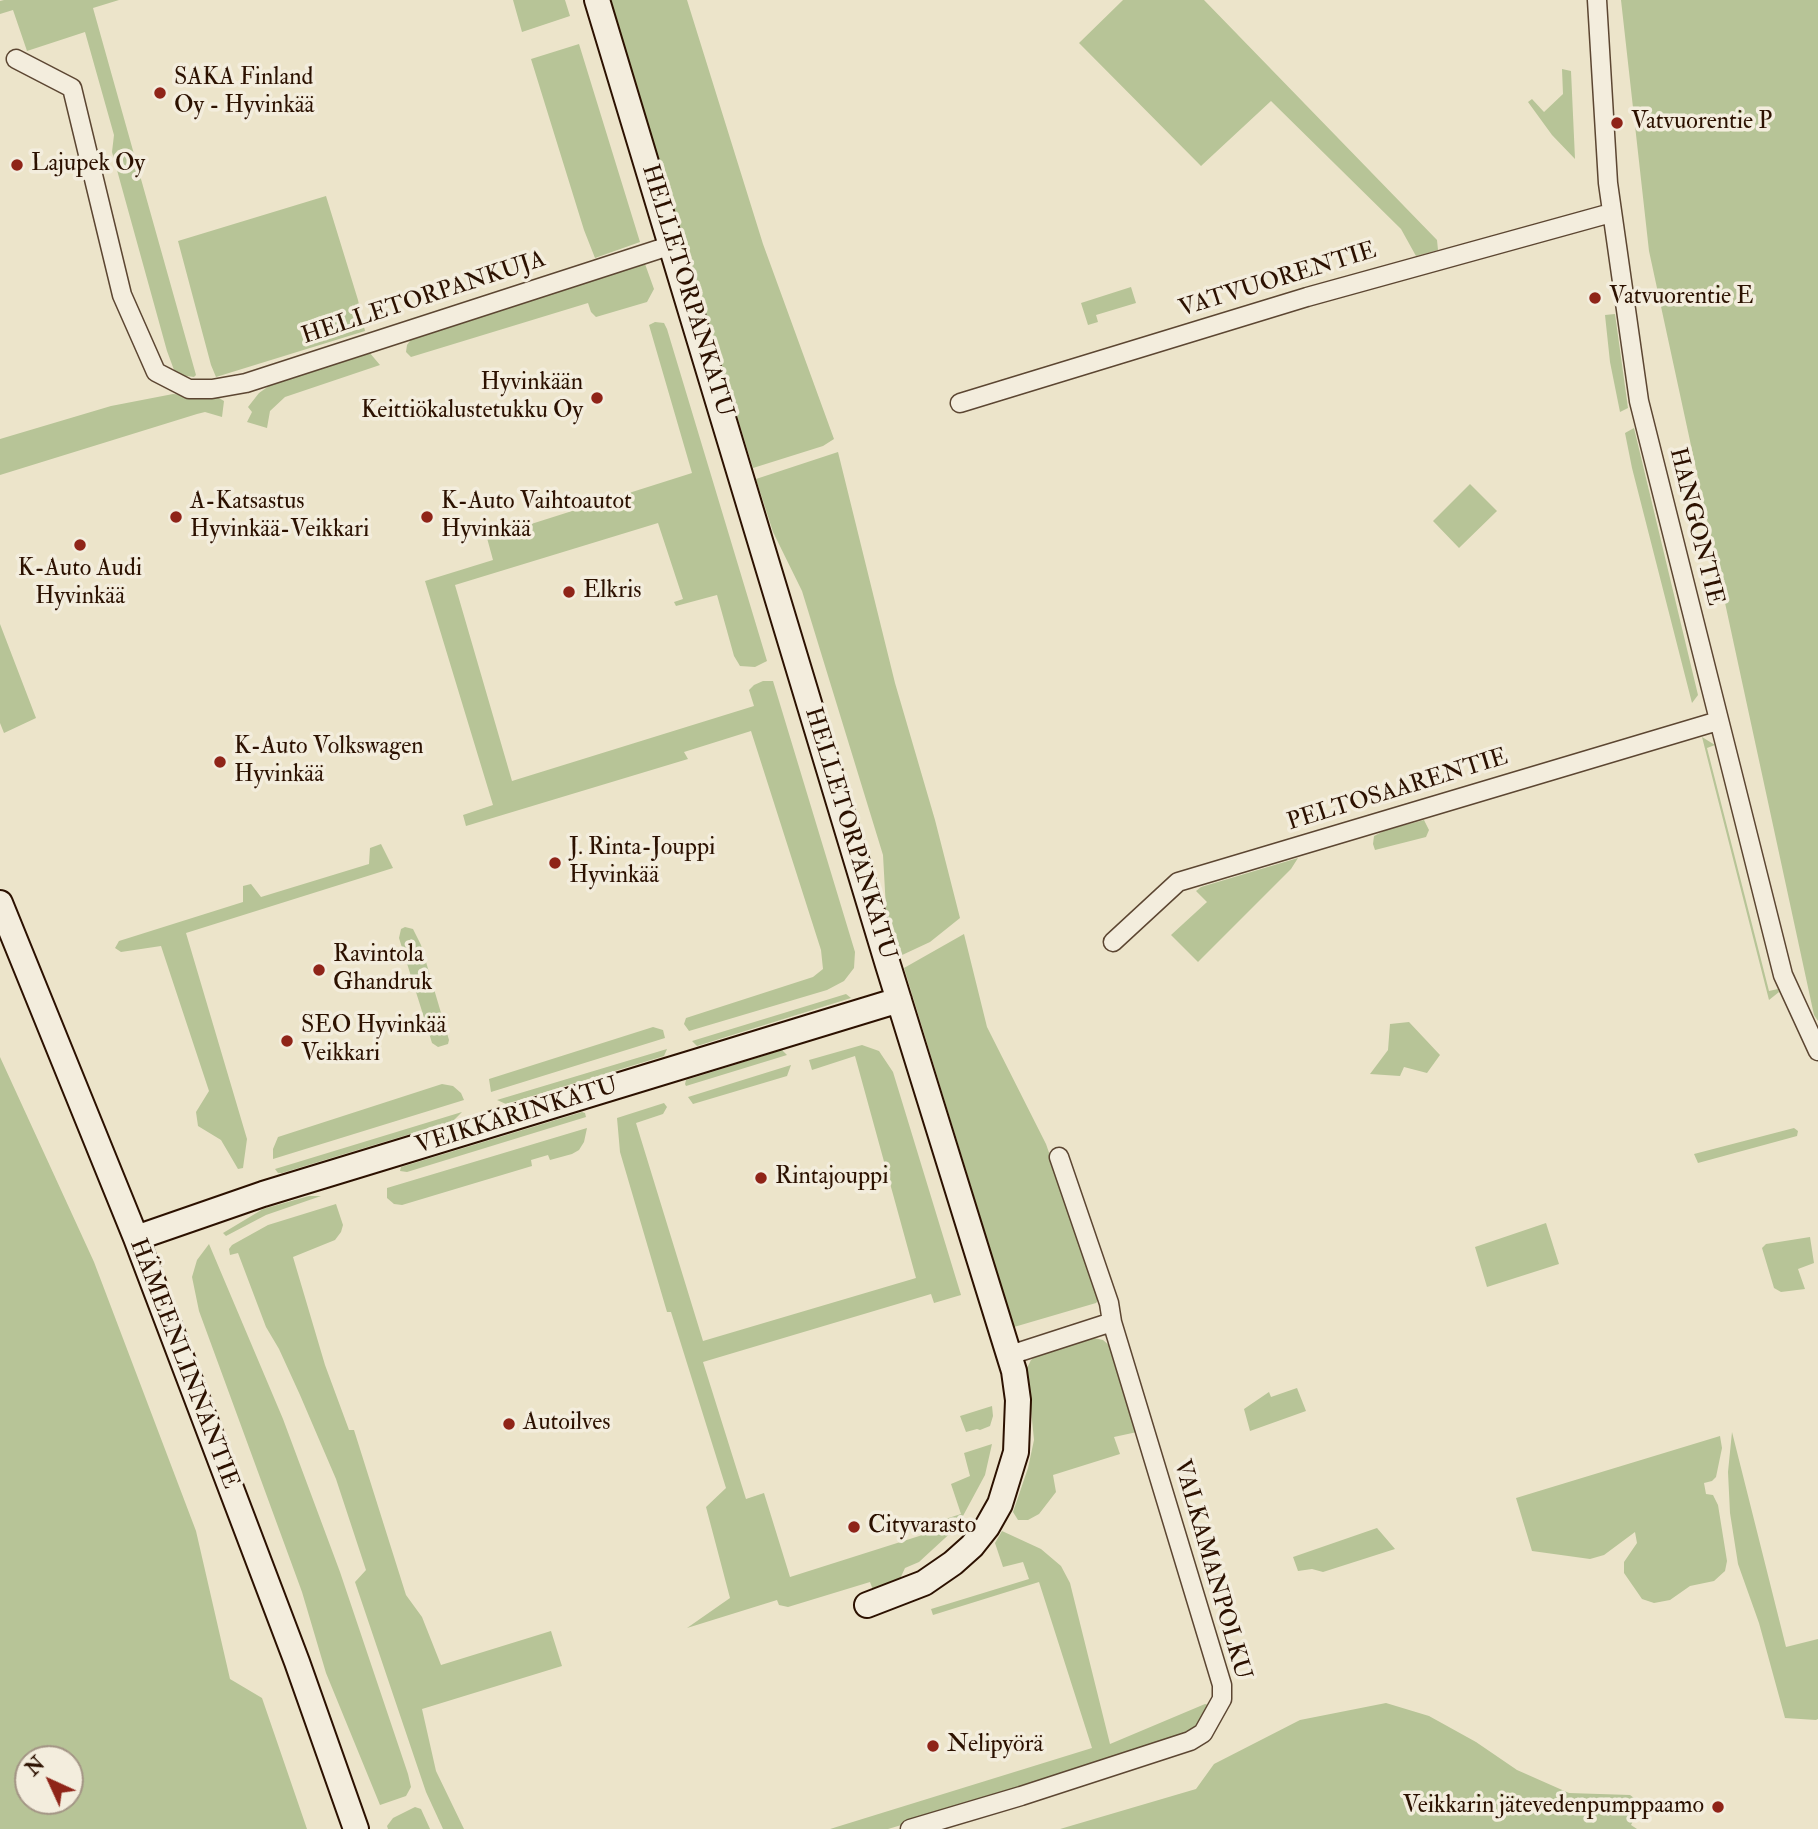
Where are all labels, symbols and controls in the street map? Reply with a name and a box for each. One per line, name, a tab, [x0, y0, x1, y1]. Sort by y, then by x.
place label: SAKA Finland Oy - Hyvinkää	[174, 65, 314, 121]
marker: SAKA Finland Oy - Hyvinkää	[152, 85, 168, 101]
place label: Vatvuorentie P	[1631, 109, 1772, 137]
marker: Vatvuorentie P	[1609, 115, 1625, 131]
place label: Lajupek Oy	[31, 151, 145, 179]
marker: Lajupek Oy	[9, 157, 25, 173]
street label: HELLETORPANKATU	[634, 161, 738, 421]
street label: VATVUORENTIE	[1176, 237, 1380, 325]
street label: HELLETORPANKUJA	[298, 246, 550, 352]
place label: Vatvuorentie E	[1609, 284, 1753, 312]
marker: Vatvuorentie E	[1587, 290, 1603, 306]
place label: Hyvinkään Keittiökalustetukku Oy	[361, 370, 583, 426]
marker: Hyvinkään Keittiökalustetukku Oy	[589, 390, 605, 406]
street label: HANGONTIE	[1661, 445, 1729, 609]
place label: A-Katsastus Hyvinkää-Veikkari	[190, 489, 369, 545]
place label: K-Auto Vaihtoautot Hyvinkää	[441, 489, 632, 545]
marker: A-Katsastus Hyvinkää-Veikkari	[168, 509, 184, 525]
marker: K-Auto Vaihtoautot Hyvinkää	[419, 509, 435, 525]
marker: K-Auto Audi Hyvinkää	[72, 537, 88, 553]
place label: K-Auto Audi Hyvinkää	[18, 556, 142, 612]
place label: Elkris	[583, 578, 641, 606]
marker: Elkris	[561, 584, 577, 600]
street label: HELLETORPANKATU	[797, 704, 901, 964]
place label: K-Auto Volkswagen Hyvinkää	[234, 734, 424, 790]
street label: PELTOSAARENTIE	[1284, 744, 1512, 838]
marker: K-Auto Volkswagen Hyvinkää	[212, 754, 228, 770]
place label: J. Rinta-Jouppi Hyvinkää	[569, 835, 715, 891]
marker: J. Rinta-Jouppi Hyvinkää	[547, 855, 563, 871]
place label: Ravintola Ghandruk	[333, 942, 433, 998]
marker: Ravintola Ghandruk	[311, 962, 327, 978]
place label: SEO Hyvinkää Veikkari	[301, 1013, 446, 1069]
marker: SEO Hyvinkää Veikkari	[279, 1033, 295, 1049]
street label: VEIKKARINKATU	[412, 1073, 622, 1161]
place label: Rintajouppi	[775, 1164, 889, 1192]
marker: Rintajouppi	[753, 1170, 769, 1186]
street label: HÄMEENLINNANTIE	[122, 1235, 244, 1493]
place label: Autoilves	[523, 1410, 611, 1438]
marker: Autoilves	[501, 1416, 517, 1432]
street label: VALKAMANPOLKU	[1166, 1457, 1256, 1683]
place label: Cityvarasto	[868, 1513, 976, 1541]
marker: Cityvarasto	[846, 1519, 862, 1535]
place label: Nelipyörä	[947, 1732, 1043, 1760]
marker: Nelipyörä	[925, 1738, 941, 1754]
north arrow	[14, 1745, 84, 1815]
text: N	[21, 1752, 50, 1781]
place label: Veikkarin jätevedenpumppaamo	[1403, 1793, 1704, 1821]
marker: Veikkarin jätevedenpumppaamo	[1710, 1799, 1726, 1815]

